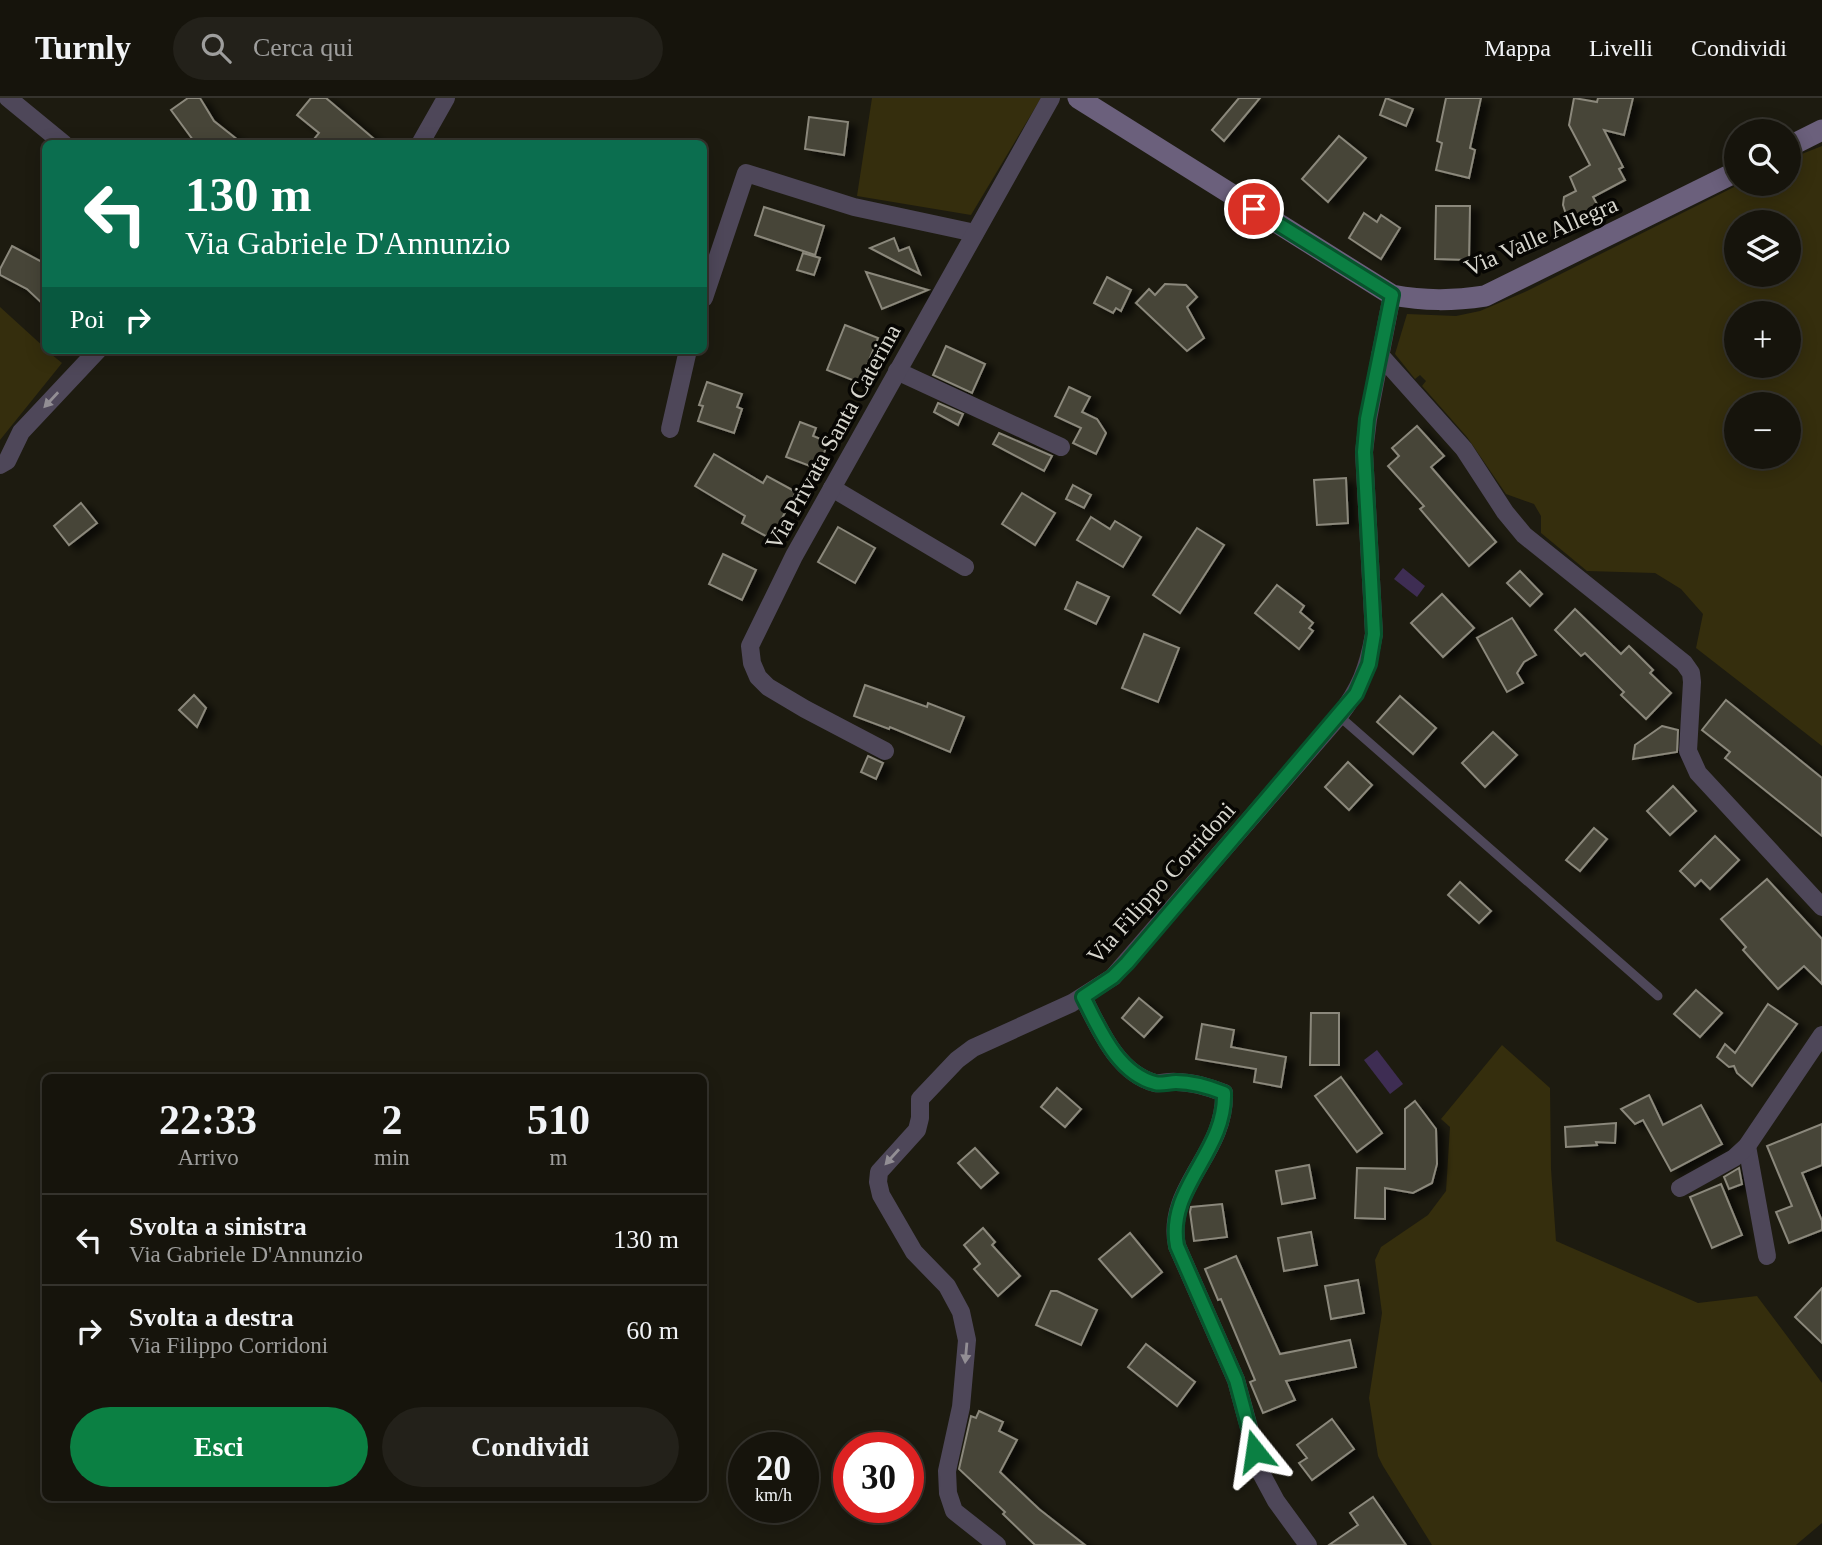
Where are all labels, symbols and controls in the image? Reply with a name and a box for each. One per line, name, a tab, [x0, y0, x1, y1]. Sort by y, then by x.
search box	[173, 17, 663, 80]
icon: search	[197, 29, 235, 67]
text: Turnly	[35, 30, 131, 66]
text: Cerca qui	[253, 33, 353, 62]
text: Mappa	[1484, 35, 1551, 61]
text: Livelli	[1589, 35, 1653, 61]
text: Condividi	[1691, 35, 1787, 61]
map controls	[1724, 119, 1801, 469]
button: search	[1724, 119, 1801, 196]
text: 130 m	[185, 167, 312, 222]
icon: left	[70, 168, 161, 259]
pin	[1224, 179, 1284, 239]
icon: arrive	[1235, 190, 1273, 228]
street label: Via Valle Allegra	[1460, 190, 1622, 281]
button: layers	[1724, 210, 1801, 287]
text: Via Gabriele D'Annunzio	[185, 225, 511, 261]
icon: right	[119, 301, 157, 339]
button: +	[1724, 301, 1801, 378]
text: Poi	[70, 305, 105, 334]
street label: Via Privata Santa Caterina	[760, 319, 906, 554]
one-way arrow	[44, 391, 60, 408]
button: −	[1724, 392, 1801, 469]
street label: Via Filippo Corridoni	[1082, 797, 1240, 969]
text: 22:33	[159, 1097, 257, 1143]
text: 2	[381, 1097, 402, 1143]
text: 510	[527, 1097, 590, 1143]
text: Arrivo	[177, 1145, 239, 1170]
text: min	[374, 1145, 410, 1170]
text: m	[549, 1145, 567, 1170]
one-way arrow	[884, 1148, 900, 1166]
text: Svolta a sinistra	[129, 1212, 307, 1241]
icon: left	[70, 1221, 108, 1259]
text: 130 m	[613, 1225, 679, 1254]
text: Via Gabriele D'Annunzio	[129, 1242, 363, 1267]
text: Svolta a destra	[129, 1303, 294, 1332]
icon: right	[70, 1312, 108, 1350]
text: 60 m	[626, 1316, 679, 1345]
text: Via Filippo Corridoni	[129, 1333, 328, 1358]
one-way arrow	[960, 1342, 971, 1364]
button: Esci	[70, 1407, 368, 1487]
button: Condividi	[382, 1407, 679, 1487]
position arrow	[1218, 1414, 1292, 1488]
speed limit sign: 30	[833, 1432, 924, 1523]
text: 20	[756, 1449, 791, 1488]
text: km/h	[755, 1485, 792, 1505]

